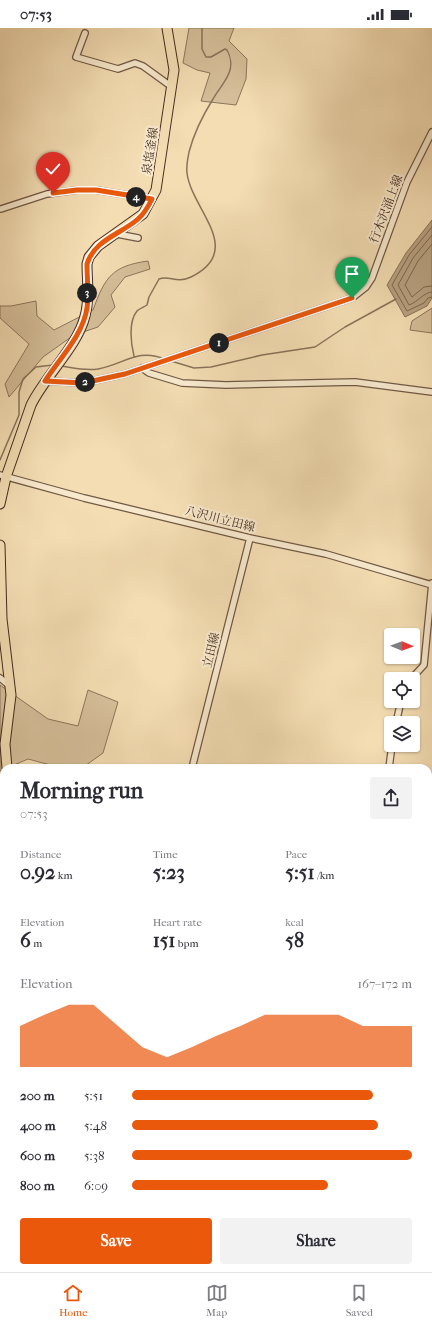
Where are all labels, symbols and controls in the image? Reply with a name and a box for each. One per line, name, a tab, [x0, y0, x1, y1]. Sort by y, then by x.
text: 07:53	[20, 5, 52, 23]
street label: 泉塩釜線	[139, 126, 161, 176]
pin	[36, 152, 70, 193]
icon: check	[42, 158, 64, 180]
street label: 行木沢涌上線	[367, 173, 405, 245]
pin: 4	[126, 187, 146, 207]
text: 4	[133, 190, 139, 203]
pin	[335, 257, 369, 298]
icon: arrive	[341, 263, 363, 285]
pin: 3	[77, 283, 97, 303]
text: 3	[85, 286, 89, 299]
pin: 1	[209, 333, 229, 353]
text: 1	[217, 336, 221, 349]
pin: 2	[75, 372, 95, 392]
text: 2	[82, 375, 88, 388]
street label: 八沢川立田線	[183, 503, 257, 535]
north arrow	[384, 628, 420, 664]
map controls	[384, 628, 420, 752]
street label: 立田線	[200, 631, 222, 669]
button: locate	[384, 672, 420, 708]
button: layers	[384, 716, 420, 752]
button: share	[370, 777, 412, 819]
text: Morning run	[20, 778, 143, 804]
text: 07:53	[20, 806, 48, 821]
text: Distance	[20, 848, 61, 861]
text: Time	[153, 848, 178, 861]
text: Pace	[285, 848, 307, 861]
text: 0.92	[20, 861, 55, 884]
text: 5:23	[153, 861, 185, 884]
text: 5:51	[285, 861, 315, 884]
text: km	[55, 869, 73, 882]
text: /km	[315, 869, 334, 882]
text: Elevation	[20, 916, 64, 929]
text: Heart rate	[153, 916, 202, 929]
text: kcal	[285, 916, 304, 929]
text: 6	[20, 929, 31, 952]
text: 151	[153, 929, 176, 952]
text: 58	[285, 929, 304, 952]
text: m	[31, 937, 42, 950]
text: bpm	[176, 937, 199, 950]
text: Elevation	[20, 976, 73, 991]
text: 167–172 m	[357, 976, 412, 991]
text: 200 m	[20, 1088, 55, 1103]
text: 5:51	[84, 1088, 103, 1103]
text: 400 m	[20, 1118, 56, 1133]
text: 5:48	[84, 1118, 107, 1133]
text: 600 m	[20, 1148, 55, 1163]
text: 5:38	[84, 1148, 105, 1163]
text: 800 m	[20, 1178, 54, 1193]
text: 6:09	[84, 1178, 108, 1193]
button: Save	[20, 1218, 212, 1264]
button: Share	[220, 1218, 412, 1264]
tab: Home	[59, 1282, 88, 1319]
tab: Map	[206, 1282, 228, 1319]
tab: Saved	[346, 1282, 373, 1319]

